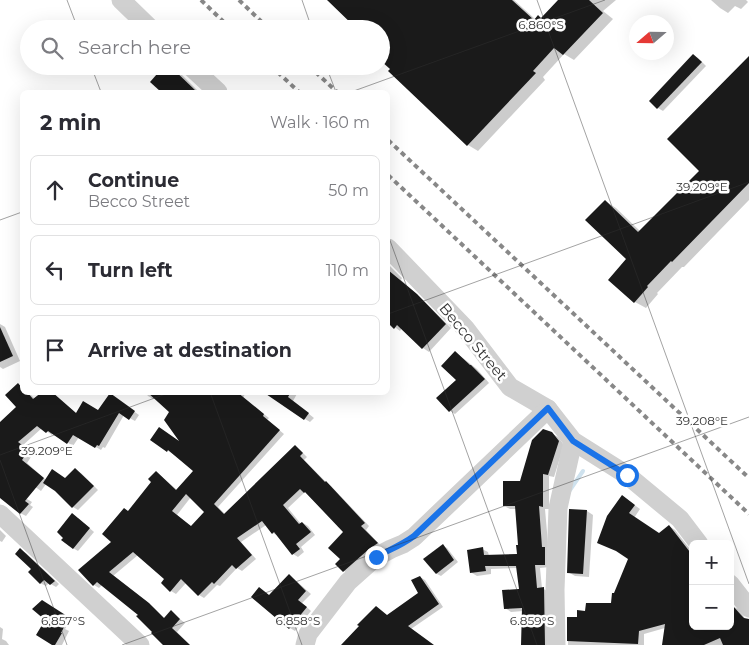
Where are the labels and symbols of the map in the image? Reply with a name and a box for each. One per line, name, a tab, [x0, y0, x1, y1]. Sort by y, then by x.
north arrow	[629, 15, 674, 60]
text: 6.860°S	[518, 17, 564, 32]
text: 39.209°E	[676, 179, 728, 194]
street label: Becco Street	[435, 299, 511, 384]
text: 39.208°E	[676, 413, 728, 428]
text: 39.209°E	[21, 443, 73, 458]
route start	[616, 464, 639, 487]
route end	[365, 546, 388, 569]
text: 6.857°S	[41, 613, 85, 628]
text: 6.858°S	[276, 613, 320, 628]
text: 6.859°S	[510, 613, 554, 628]

